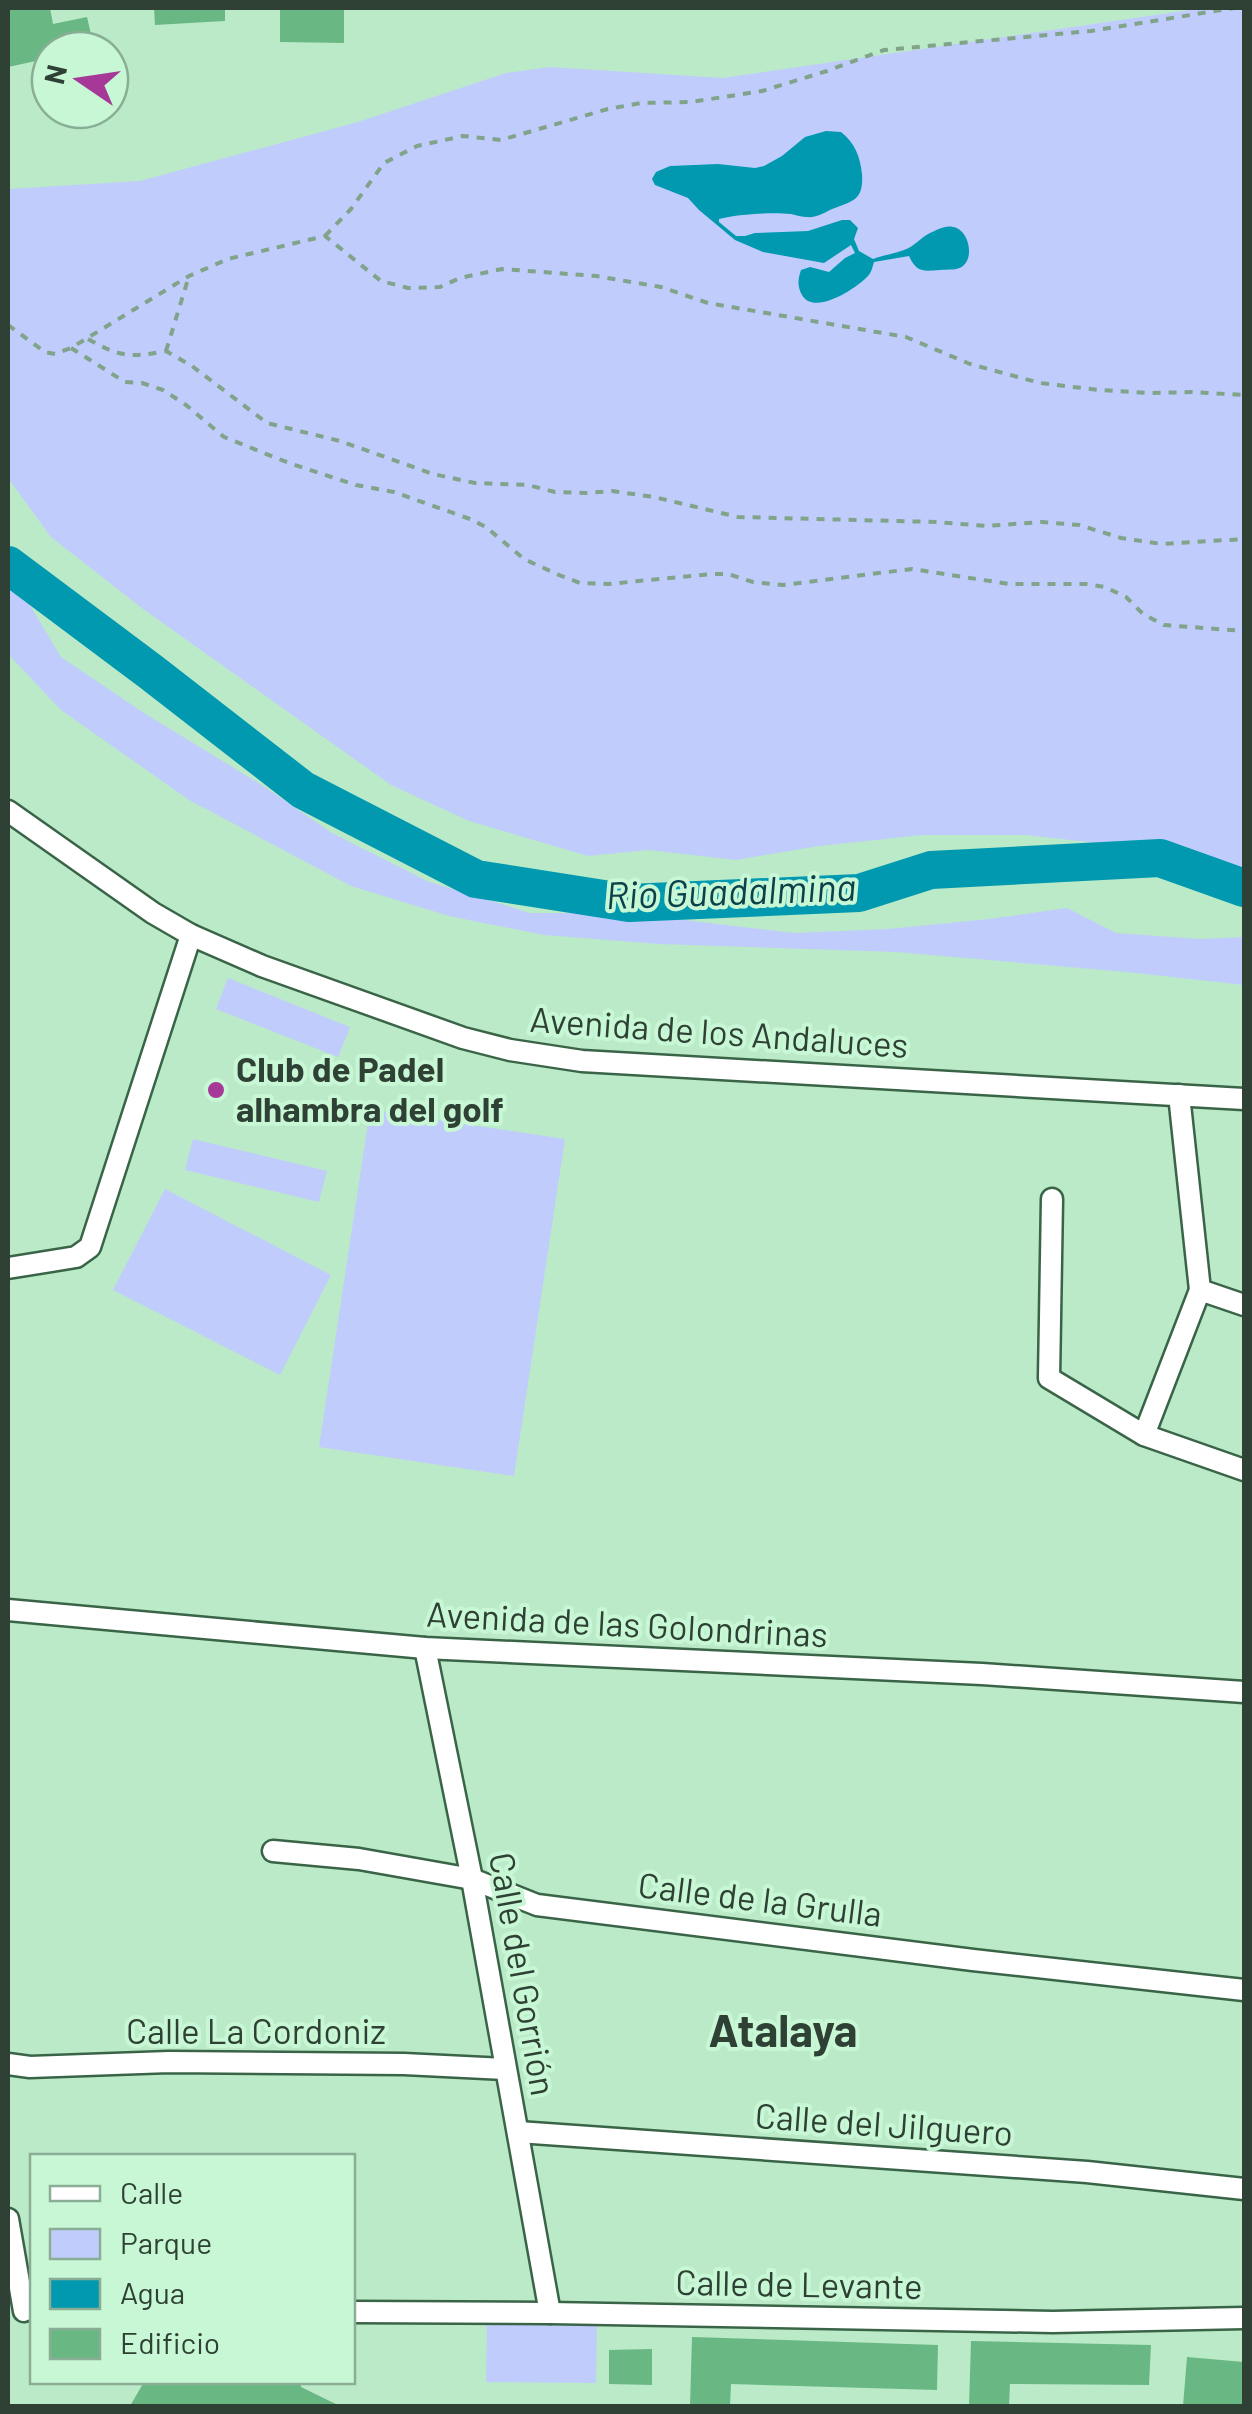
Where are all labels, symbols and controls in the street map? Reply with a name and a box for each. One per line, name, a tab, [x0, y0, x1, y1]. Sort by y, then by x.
north arrow	[30, 30, 130, 130]
text: N	[36, 61, 73, 87]
water label: Rio Guadalmina	[605, 863, 857, 917]
street label: Avenida de los Andaluces	[528, 997, 910, 1065]
place label: Club de Padel alhambra del golf	[236, 1047, 504, 1129]
marker: Club de Padel alhambra del golf	[205, 1079, 227, 1101]
street label: Avenida de las Golondrinas	[425, 1592, 829, 1654]
street label: Calle del Gorrión	[482, 1849, 566, 2098]
street label: Calle de la Grulla	[636, 1862, 885, 1934]
district label: Atalaya	[708, 2002, 858, 2057]
street label: Calle La Cordoniz	[126, 2009, 386, 2051]
street label: Calle del Jilguero	[754, 2093, 1014, 2153]
legend	[30, 2154, 355, 2384]
text: Calle	[120, 2174, 183, 2210]
text: Parque	[120, 2224, 212, 2260]
street label: Calle de Levante	[675, 2260, 923, 2306]
text: Agua	[120, 2274, 185, 2310]
text: Edificio	[120, 2324, 220, 2360]

